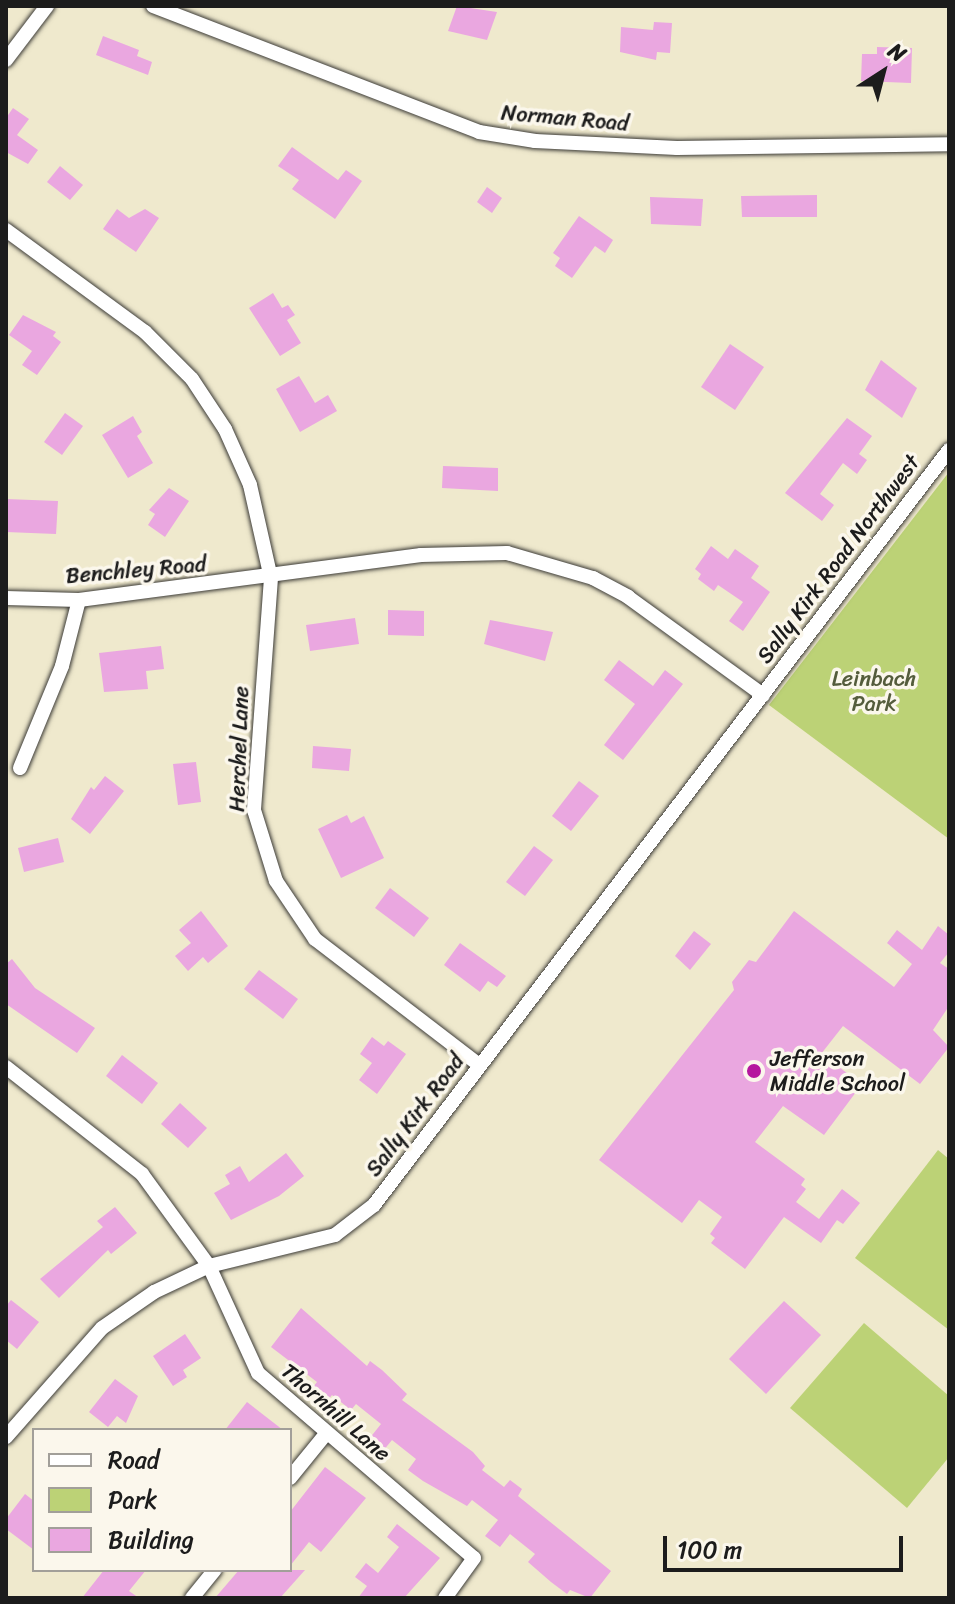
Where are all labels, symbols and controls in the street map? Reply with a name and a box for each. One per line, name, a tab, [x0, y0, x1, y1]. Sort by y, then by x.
north arrow	[843, 32, 923, 112]
text: N	[880, 32, 915, 72]
street label: Norman Road	[500, 99, 630, 137]
street label: Sally Kirk Road Northwest	[751, 449, 925, 669]
street label: Benchley Road	[64, 551, 208, 589]
park label: Leinbach Park	[832, 665, 916, 716]
street label: Herchel Lane	[224, 686, 254, 812]
place label: Jefferson Middle School	[770, 1045, 905, 1096]
street label: Sally Kirk Road	[360, 1048, 470, 1182]
marker: Jefferson Middle School	[745, 1062, 763, 1080]
street label: Thornhill Lane	[276, 1357, 396, 1467]
legend	[32, 1428, 292, 1572]
text: Road	[108, 1439, 159, 1481]
text: Park	[108, 1479, 157, 1521]
text: Building	[108, 1519, 194, 1561]
scale bar	[667, 1520, 907, 1570]
text: 100 m	[677, 1529, 742, 1571]

